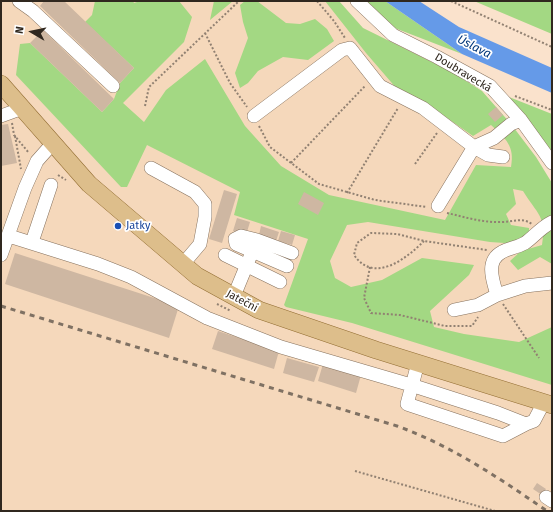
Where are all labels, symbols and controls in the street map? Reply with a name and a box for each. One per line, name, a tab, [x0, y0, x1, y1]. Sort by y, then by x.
north arrow	[12, 12, 52, 52]
text: N	[13, 25, 27, 35]
water label: Úslava	[455, 32, 493, 62]
street label: Doubravecká	[432, 51, 494, 95]
place label: Jatky	[126, 219, 150, 233]
marker: Jatky	[113, 221, 123, 231]
street label: Jateční	[224, 287, 260, 315]

